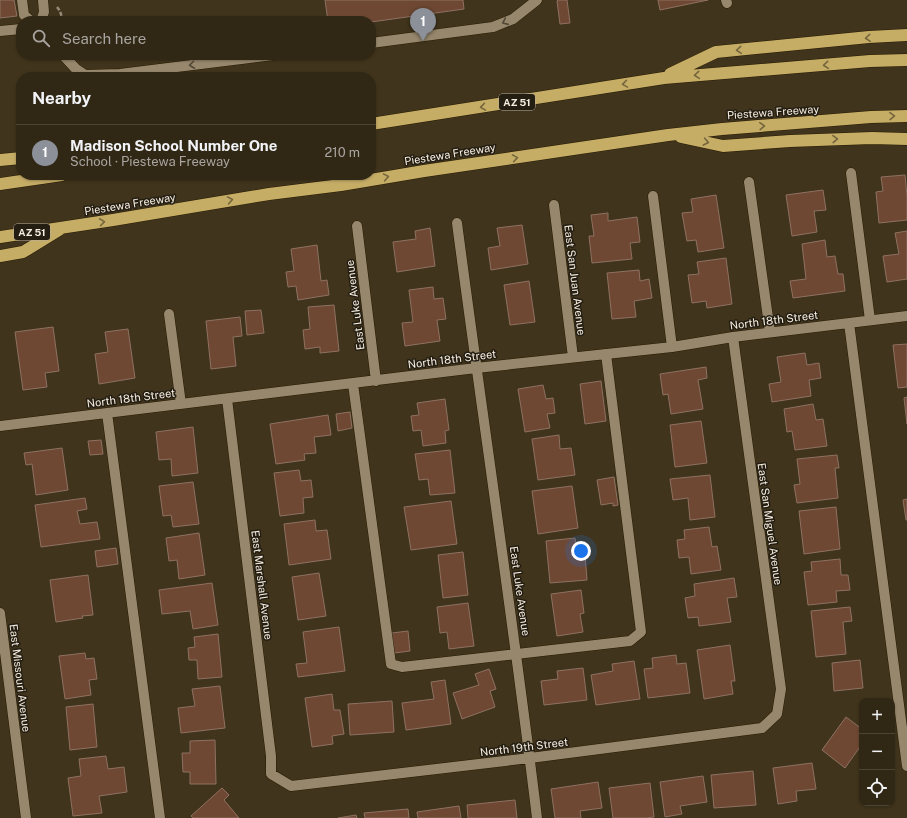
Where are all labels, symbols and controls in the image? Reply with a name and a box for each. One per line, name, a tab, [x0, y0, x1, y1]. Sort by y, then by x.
pin: 1	[410, 8, 436, 41]
search box	[16, 16, 376, 60]
one-way arrow	[501, 17, 509, 25]
icon: search	[30, 27, 52, 49]
text: Search here	[62, 30, 146, 47]
one-way arrow	[865, 33, 871, 42]
one-way arrow	[736, 45, 742, 54]
one-way arrow	[189, 60, 195, 69]
one-way arrow	[823, 60, 829, 69]
one-way arrow	[694, 70, 700, 79]
one-way arrow	[622, 79, 628, 88]
text: Nearby	[32, 88, 91, 108]
road number: AZ 51	[499, 94, 535, 110]
one-way arrow	[480, 102, 486, 111]
street label: Piestewa Freeway	[727, 103, 820, 121]
one-way arrow	[889, 112, 895, 121]
one-way arrow	[759, 122, 765, 131]
one-way arrow	[832, 135, 838, 143]
text: Madison School Number One	[70, 137, 277, 154]
one-way arrow	[703, 138, 709, 146]
street label: Piestewa Freeway	[404, 141, 497, 167]
text: 1	[42, 145, 48, 160]
text: 210 m	[325, 145, 360, 160]
text: School · Piestewa Freeway	[70, 154, 230, 169]
one-way arrow	[512, 154, 518, 162]
one-way arrow	[383, 174, 389, 182]
street label: Piestewa Freeway	[84, 191, 177, 217]
one-way arrow	[227, 196, 233, 205]
one-way arrow	[99, 218, 105, 227]
road number: AZ 51	[14, 224, 50, 240]
street label: East San Juan Avenue	[562, 224, 588, 336]
street label: East Luke Avenue	[344, 259, 366, 351]
street label: North 18th Street	[729, 309, 819, 331]
street label: North 18th Street	[407, 348, 497, 370]
street label: North 18th Street	[86, 387, 176, 409]
street label: East San Miguel Avenue	[755, 462, 785, 586]
street label: East Marshall Avenue	[249, 530, 275, 640]
your location	[571, 541, 591, 561]
street label: East Luke Avenue	[508, 545, 532, 637]
street label: East Missouri Avenue	[7, 623, 33, 733]
map controls	[859, 698, 895, 806]
button: +	[859, 698, 895, 734]
button: −	[859, 734, 895, 770]
street label: North 19th Street	[479, 736, 569, 758]
button: locate	[859, 770, 895, 806]

